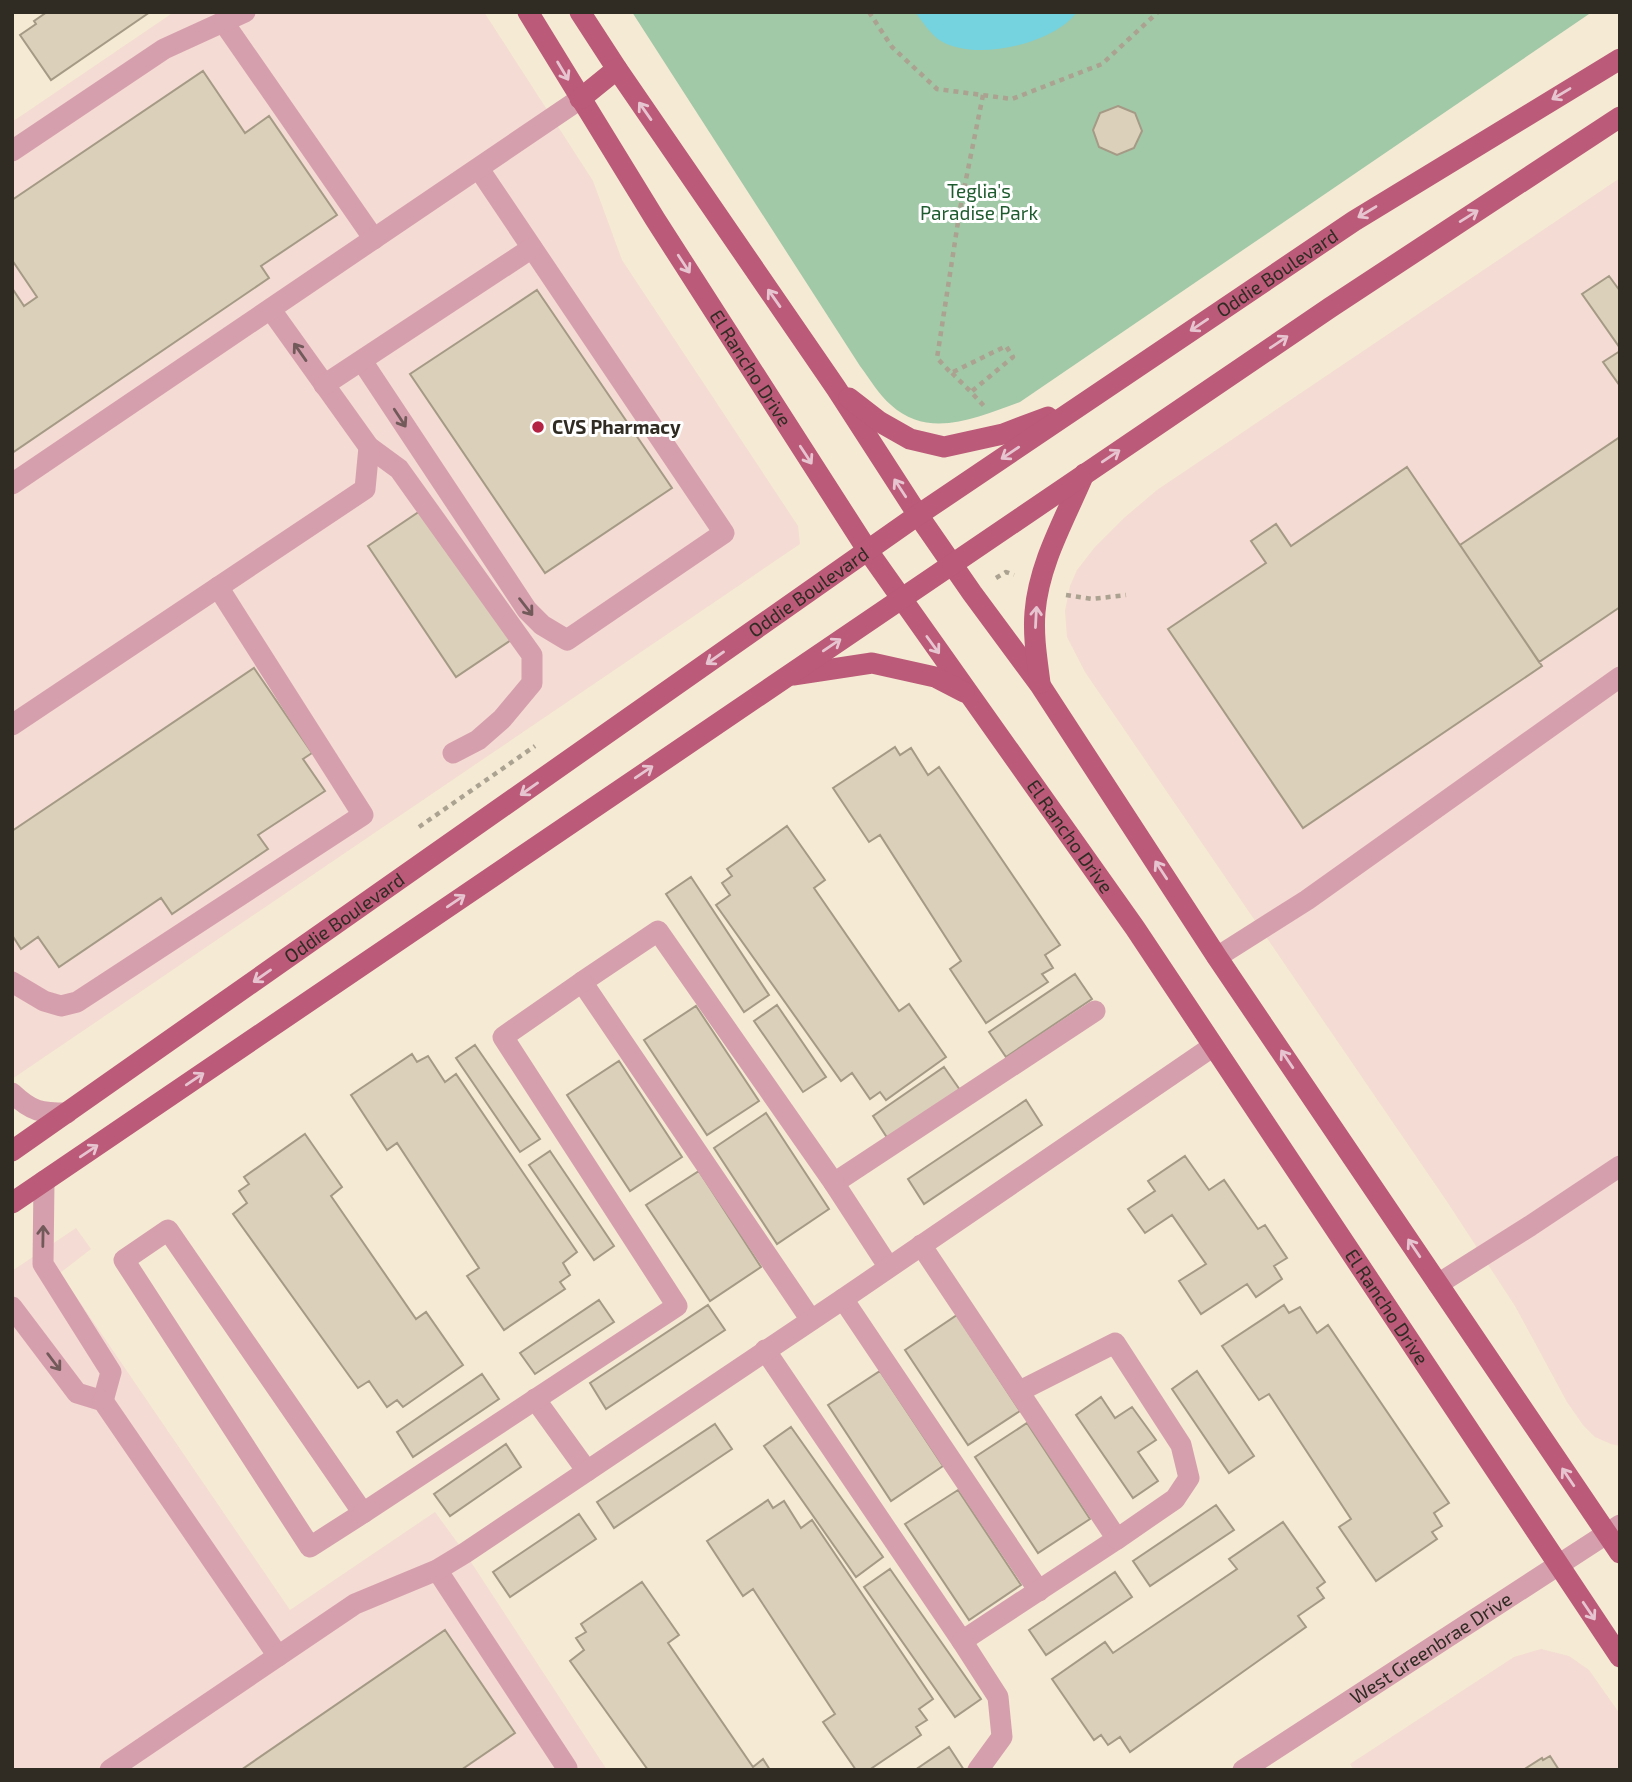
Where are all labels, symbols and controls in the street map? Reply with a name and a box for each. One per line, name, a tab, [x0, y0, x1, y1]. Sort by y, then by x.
one-way arrow	[557, 60, 571, 80]
one-way arrow	[1552, 87, 1572, 101]
one-way arrow	[638, 102, 652, 121]
park label: Teglia's Paradise Park	[920, 179, 1038, 224]
one-way arrow	[1358, 206, 1378, 220]
one-way arrow	[1458, 208, 1478, 222]
street label: Oddie Boulevard	[1212, 223, 1342, 322]
one-way arrow	[676, 254, 691, 273]
one-way arrow	[767, 289, 781, 309]
street label: El Rancho Drive	[705, 305, 797, 430]
one-way arrow	[1190, 318, 1209, 332]
one-way arrow	[1269, 335, 1288, 349]
one-way arrow	[293, 343, 307, 362]
one-way arrow	[393, 407, 407, 427]
place label: CVS Pharmacy	[552, 415, 681, 439]
marker: CVS Pharmacy	[530, 419, 546, 435]
one-way arrow	[800, 445, 814, 465]
one-way arrow	[1001, 446, 1020, 460]
one-way arrow	[1101, 449, 1120, 463]
one-way arrow	[893, 478, 907, 498]
street label: Oddie Boulevard	[744, 541, 873, 642]
one-way arrow	[518, 597, 533, 615]
one-way arrow	[1030, 606, 1043, 629]
one-way arrow	[925, 635, 940, 654]
one-way arrow	[822, 637, 841, 652]
one-way arrow	[706, 651, 725, 665]
one-way arrow	[634, 765, 653, 780]
street label: El Rancho Drive	[1022, 775, 1119, 897]
one-way arrow	[520, 782, 539, 796]
one-way arrow	[1153, 860, 1167, 880]
street label: Oddie Boulevard	[279, 867, 409, 967]
one-way arrow	[446, 894, 465, 908]
one-way arrow	[253, 969, 272, 983]
one-way arrow	[1279, 1050, 1294, 1069]
one-way arrow	[185, 1071, 204, 1086]
one-way arrow	[79, 1144, 98, 1158]
one-way arrow	[36, 1225, 50, 1248]
one-way arrow	[1407, 1239, 1421, 1258]
street label: El Rancho Drive	[1341, 1244, 1434, 1368]
one-way arrow	[46, 1352, 61, 1371]
one-way arrow	[1561, 1468, 1576, 1487]
street label: West Greenbrae Drive	[1345, 1587, 1516, 1708]
one-way arrow	[1582, 1601, 1596, 1620]

